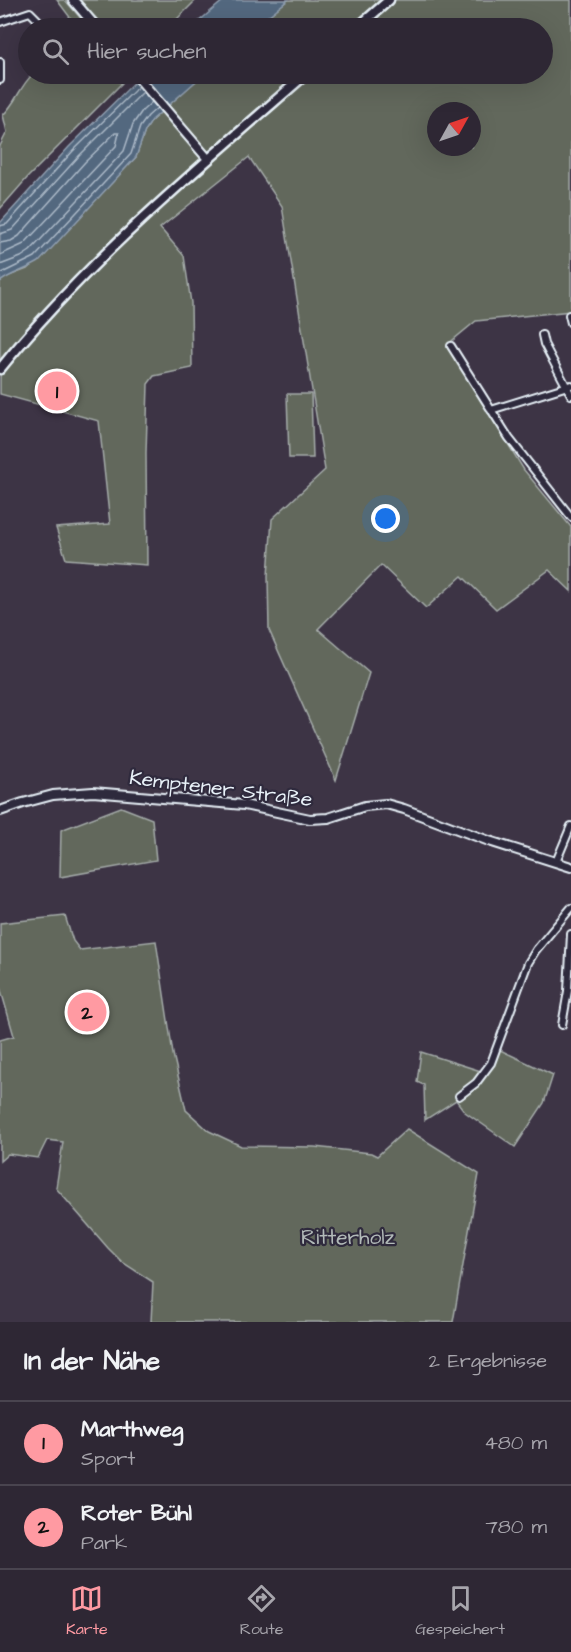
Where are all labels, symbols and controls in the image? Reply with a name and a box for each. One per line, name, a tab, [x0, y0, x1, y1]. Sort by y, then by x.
search box	[18, 18, 553, 84]
icon: search	[39, 35, 72, 68]
text: Hier suchen	[87, 36, 206, 67]
north arrow	[427, 102, 481, 156]
pin: 1	[38, 368, 76, 414]
your location	[371, 504, 400, 533]
street label: Kemptener Straße	[128, 763, 314, 815]
pin: 2	[68, 990, 106, 1034]
park label: Ritterholz	[301, 1223, 396, 1252]
text: In der Nähe	[24, 1343, 160, 1379]
text: 2 Ergebnisse	[428, 1347, 547, 1375]
text: Marthweg	[81, 1414, 183, 1445]
text: 1	[42, 1429, 45, 1457]
text: 480 m	[484, 1429, 547, 1457]
text: Sport	[81, 1445, 135, 1473]
text: Roter Bühl	[81, 1498, 192, 1529]
text: 2	[38, 1513, 49, 1541]
text: 780 m	[486, 1513, 547, 1541]
text: Park	[81, 1529, 127, 1557]
tab: Karte	[66, 1582, 108, 1640]
tab: Route	[240, 1582, 283, 1640]
tab: Gespeichert	[415, 1582, 505, 1640]

